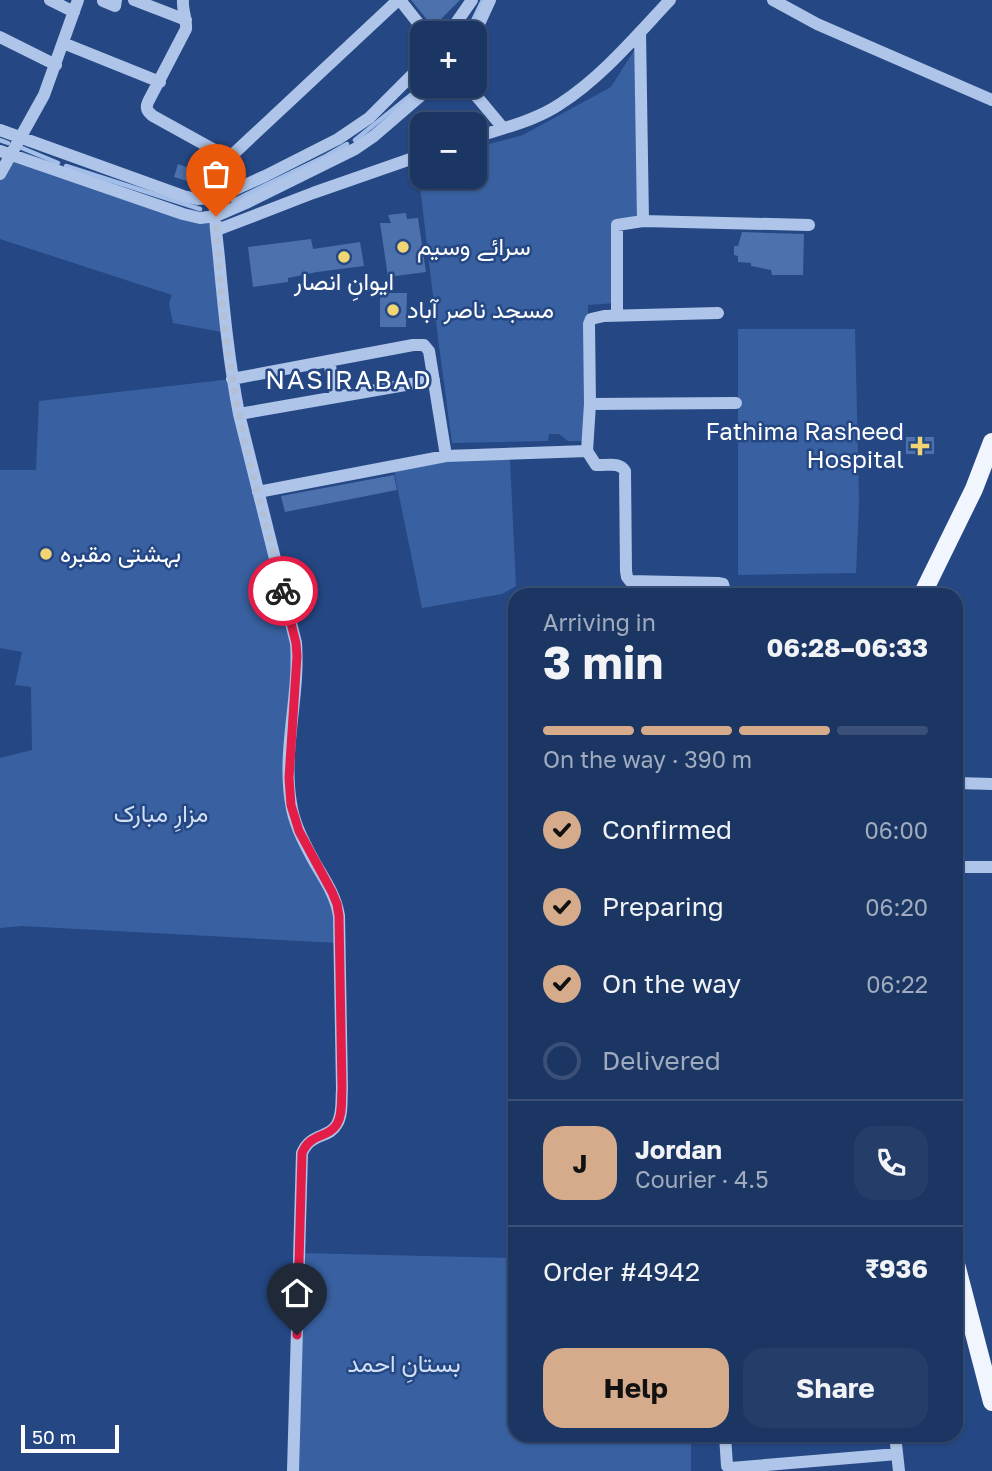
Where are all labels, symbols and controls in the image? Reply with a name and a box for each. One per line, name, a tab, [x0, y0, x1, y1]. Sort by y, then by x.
map controls	[410, 21, 487, 189]
button: +	[410, 21, 487, 98]
button: −	[410, 112, 487, 189]
pin	[186, 144, 246, 216]
icon: bag	[197, 155, 235, 193]
place label: سرائے وسیم	[417, 231, 531, 263]
marker: سرائے وسیم	[395, 239, 411, 255]
marker: ایوانِ انصار	[336, 249, 352, 265]
place label: ایوانِ انصار	[293, 266, 394, 301]
place label: مسجد ناصر آباد	[407, 294, 554, 325]
marker: مسجد ناصر آباد	[385, 302, 401, 318]
district label: NASIRABAD	[265, 364, 433, 395]
place label: Fathima Rasheed Hospital	[706, 416, 904, 473]
marker: Fathima Rasheed Hospital	[910, 436, 930, 456]
place label: بہشتی مقبرہ	[60, 538, 181, 569]
marker: بہشتی مقبرہ	[38, 546, 54, 562]
courier	[248, 556, 318, 626]
icon: bike	[264, 572, 302, 610]
text: Arriving in	[543, 608, 656, 636]
text: 06:28–06:33	[767, 632, 928, 663]
text: 3 min	[543, 634, 663, 689]
text: On the way · 390 m	[543, 745, 752, 773]
park label: مزارِ مبارک	[114, 798, 208, 832]
icon: check	[543, 811, 581, 849]
text: Confirmed	[602, 814, 732, 845]
text: 06:00	[864, 816, 928, 844]
icon: check	[543, 888, 581, 926]
text: Preparing	[602, 891, 724, 922]
text: 06:20	[865, 893, 928, 921]
icon: check	[543, 965, 581, 1003]
text: On the way	[602, 968, 741, 999]
text: 06:22	[866, 970, 928, 998]
text: Delivered	[602, 1045, 721, 1076]
button: phone	[854, 1126, 928, 1200]
text: Jordan	[635, 1134, 722, 1165]
text: J	[573, 1148, 587, 1179]
text: Courier · 4.5	[635, 1165, 768, 1193]
text: ₹936	[865, 1253, 928, 1284]
text: Order #4942	[543, 1256, 700, 1287]
pin	[267, 1263, 327, 1335]
icon: home	[278, 1274, 316, 1312]
park label: بستانِ احمد	[347, 1348, 461, 1383]
button: Help	[543, 1348, 729, 1428]
button: Share	[743, 1348, 928, 1428]
scale bar	[21, 1422, 119, 1454]
text: 50 m	[32, 1425, 76, 1448]

